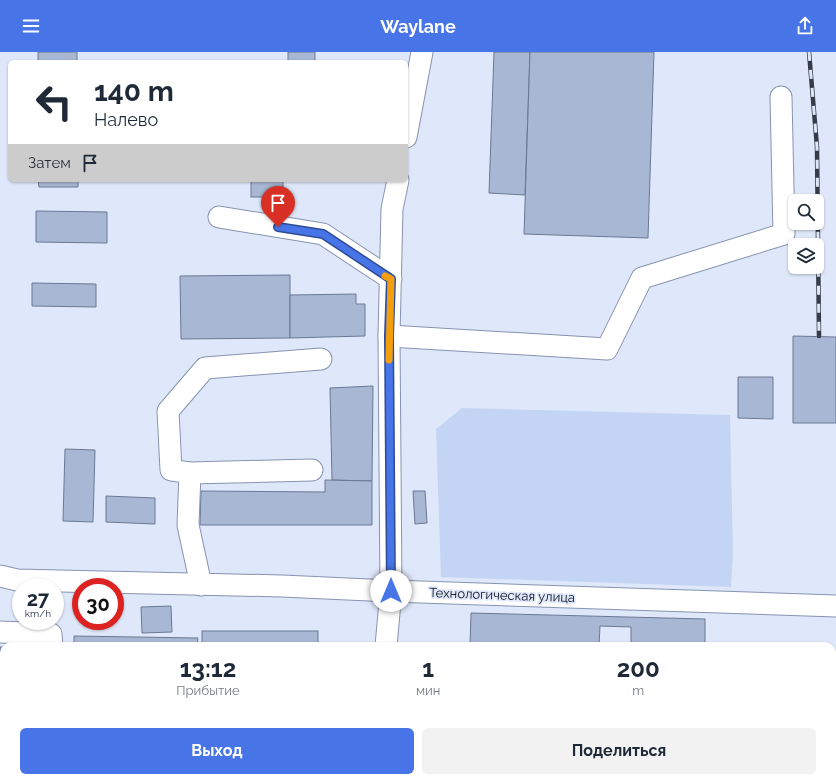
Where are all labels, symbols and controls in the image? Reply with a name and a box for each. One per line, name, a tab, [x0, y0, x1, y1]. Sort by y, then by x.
icon: menu	[20, 15, 42, 37]
icon: share	[794, 15, 816, 37]
text: Waylane	[380, 16, 456, 37]
text: 140 m	[94, 75, 174, 108]
icon: left	[28, 76, 80, 128]
text: Налево	[94, 109, 158, 130]
icon: arrive	[79, 152, 101, 174]
text: Затем	[28, 154, 71, 172]
pin	[261, 186, 295, 227]
icon: arrive	[267, 192, 289, 214]
map controls	[788, 194, 824, 274]
button: search	[788, 194, 824, 230]
button: layers	[788, 238, 824, 274]
position arrow	[370, 570, 412, 612]
speed limit sign: 30	[72, 578, 124, 630]
street label: Технологическая улица	[429, 585, 575, 605]
text: 27	[27, 587, 49, 611]
text: km/h	[25, 608, 51, 619]
text: 13:12	[180, 654, 236, 683]
text: 1	[422, 654, 434, 683]
text: 200	[617, 654, 660, 683]
text: Прибытие	[176, 683, 240, 698]
text: мин	[416, 683, 440, 698]
text: m	[632, 683, 644, 698]
button: Выход	[20, 728, 414, 774]
button: Поделиться	[422, 728, 816, 774]

